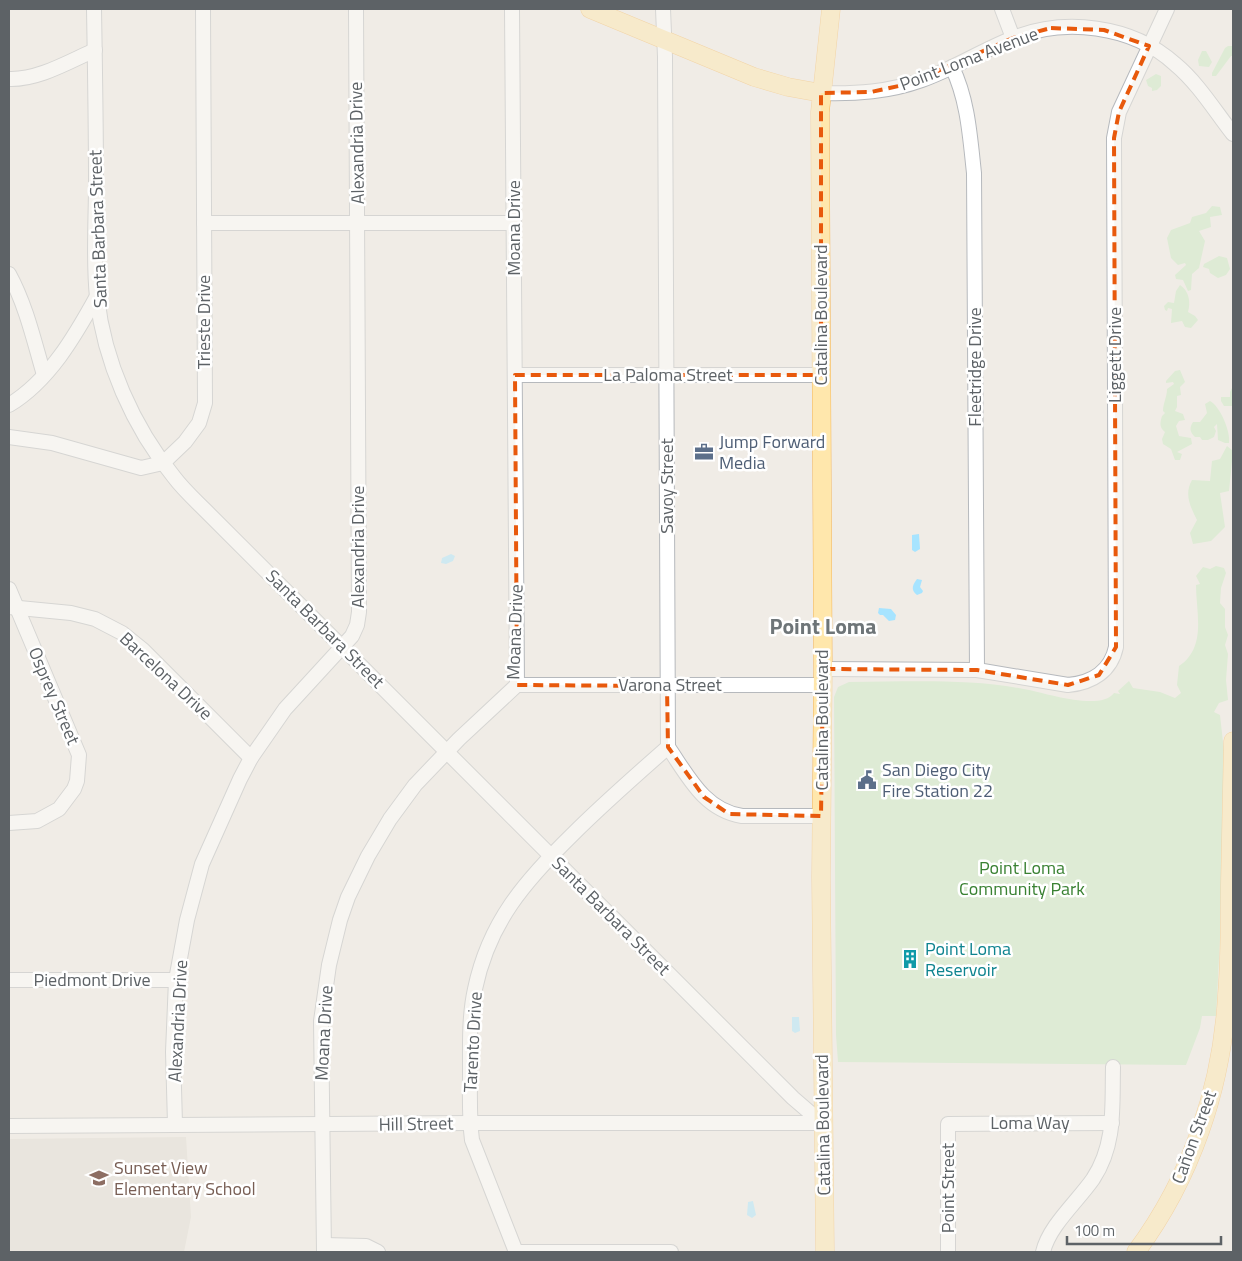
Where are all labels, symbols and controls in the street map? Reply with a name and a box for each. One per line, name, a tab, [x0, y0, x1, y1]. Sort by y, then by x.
street label: Point Loma Avenue	[896, 20, 1042, 97]
street label: Alexandria Drive	[342, 81, 371, 205]
street label: Santa Barbara Street	[81, 149, 114, 309]
street label: Moana Drive	[500, 180, 527, 276]
street label: Catalina Boulevard	[807, 244, 834, 386]
street label: Trieste Drive	[190, 275, 217, 369]
street label: Fleetridge Drive	[961, 307, 988, 427]
street label: Liggett Drive	[1101, 307, 1128, 403]
street label: La Paloma Street	[603, 361, 733, 388]
place label: Jump Forward Media	[719, 428, 825, 476]
street label: Savoy Street	[653, 438, 680, 534]
office icon: Jump Forward Media	[693, 441, 715, 463]
street label: Alexandria Drive	[344, 486, 371, 608]
street label: Santa Barbara Street	[260, 563, 391, 695]
street label: Moana Drive	[499, 584, 530, 680]
district label: Point Loma	[769, 609, 877, 643]
street label: Barcelona Drive	[114, 625, 219, 726]
street label: Osprey Street	[22, 643, 87, 749]
street label: Catalina Boulevard	[808, 649, 835, 791]
street label: Varona Street	[618, 671, 722, 698]
place label: San Diego City Fire Station 22	[882, 756, 993, 804]
public building icon: San Diego City Fire Station 22	[856, 769, 878, 791]
street label: Santa Barbara Street	[546, 850, 677, 982]
park label: Point Loma Community Park	[959, 854, 1085, 902]
place label: Point Loma Reservoir	[925, 935, 1011, 983]
building icon: Point Loma Reservoir	[899, 948, 921, 970]
street label: Alexandria Drive	[161, 959, 194, 1083]
street label: Piedmont Drive	[33, 966, 151, 993]
street label: Moana Drive	[308, 985, 339, 1081]
street label: Tarento Drive	[456, 991, 489, 1093]
street label: Catalina Boulevard	[808, 1054, 837, 1196]
street label: Cañon Street	[1164, 1086, 1223, 1187]
street label: Hill Street	[378, 1109, 454, 1138]
street label: Loma Way	[990, 1109, 1070, 1136]
street label: Point Street	[934, 1142, 961, 1233]
place label: Sunset View Elementary School	[114, 1154, 256, 1202]
school or university icon: Sunset View Elementary School	[88, 1167, 110, 1189]
scale bar	[1067, 1214, 1221, 1246]
text: 100 m	[1074, 1219, 1115, 1242]

